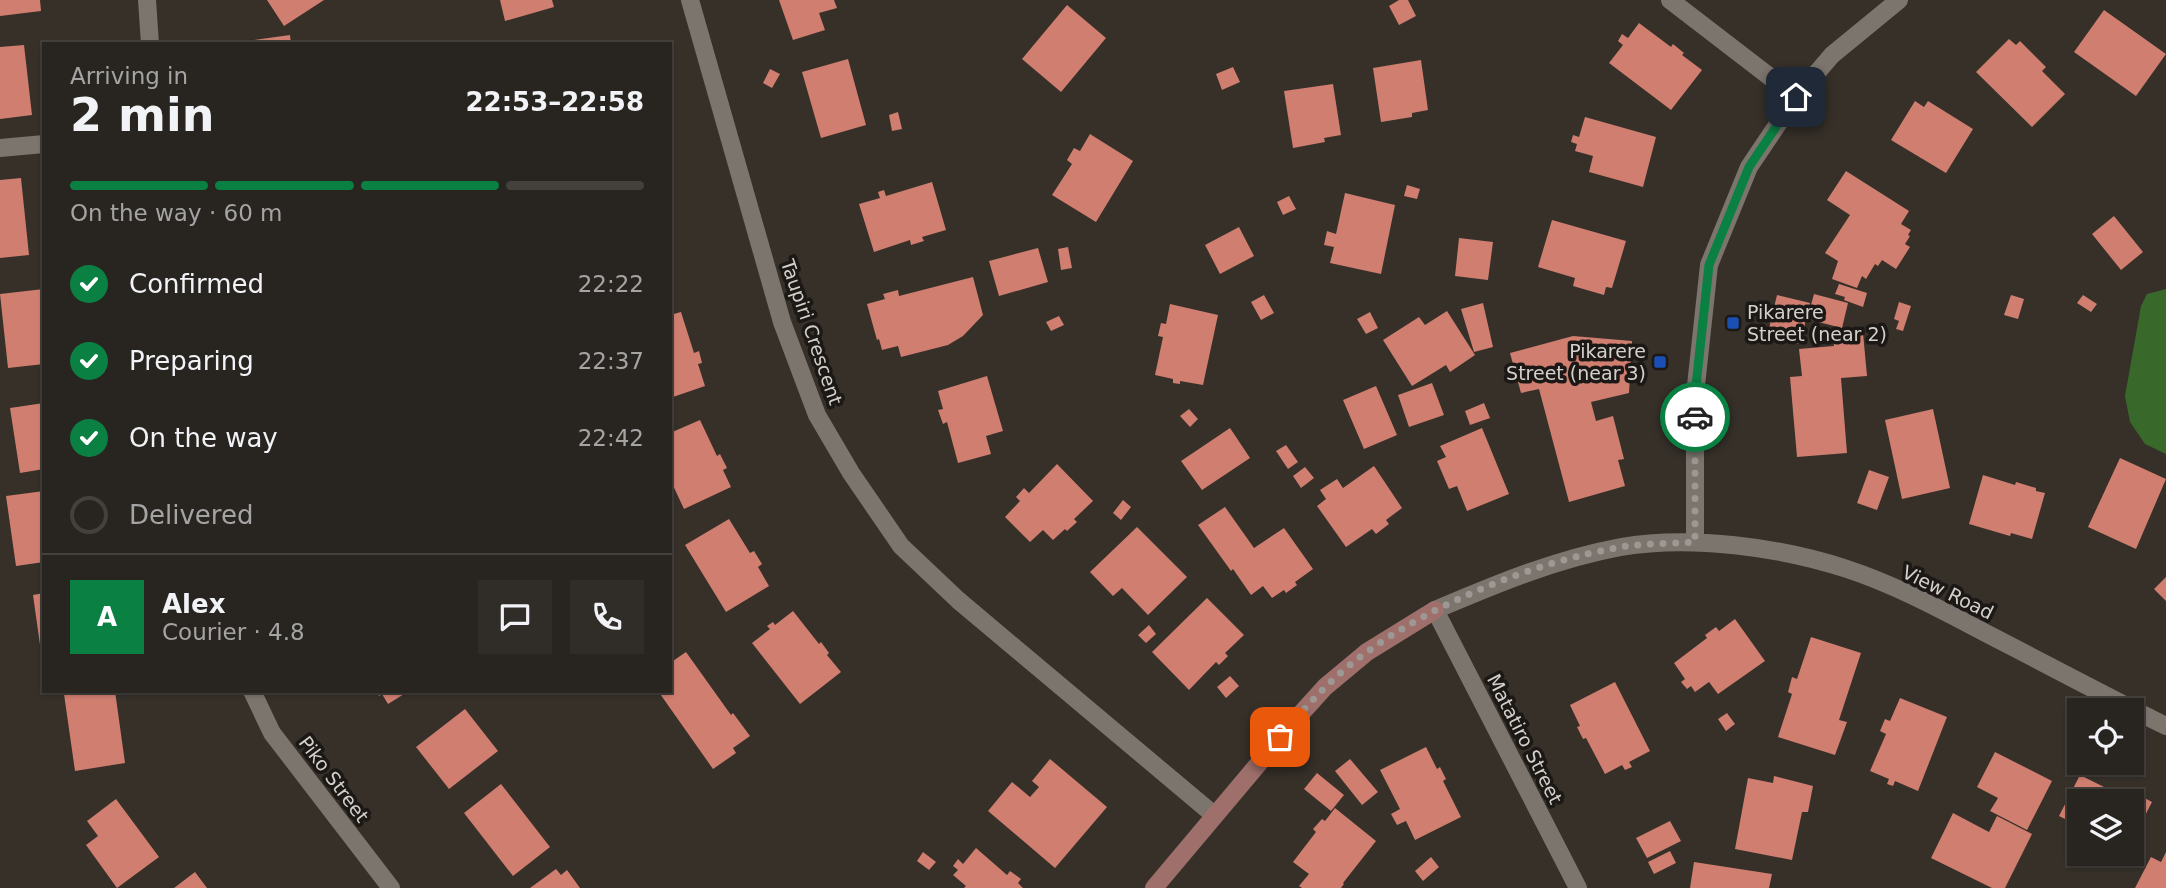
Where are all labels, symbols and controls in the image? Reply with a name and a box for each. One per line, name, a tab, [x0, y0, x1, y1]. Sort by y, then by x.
text: Arriving in	[70, 63, 188, 89]
pin	[1766, 67, 1826, 127]
icon: home	[1777, 78, 1815, 116]
text: 22:53–22:58	[465, 87, 644, 117]
text: 2 min	[70, 88, 214, 142]
text: On the way · 60 m	[70, 200, 282, 226]
street label: Taupiri Crescent	[776, 255, 847, 408]
icon: check	[70, 265, 108, 303]
text: Confirmed	[129, 269, 264, 299]
text: 22:22	[578, 271, 644, 297]
place label: Pikarere Street (near 2)	[1747, 301, 1887, 345]
marker: Pikarere Street (near 2)	[1725, 315, 1741, 331]
place label: Pikarere Street (near 3)	[1506, 340, 1646, 384]
icon: check	[70, 342, 108, 380]
text: Preparing	[129, 346, 254, 376]
text: 22:37	[578, 348, 644, 374]
marker: Pikarere Street (near 3)	[1652, 354, 1668, 370]
courier	[1660, 382, 1730, 452]
icon: car	[1676, 398, 1714, 436]
icon: check	[70, 419, 108, 457]
text: On the way	[129, 423, 278, 453]
text: 22:42	[578, 425, 644, 451]
text: Delivered	[129, 500, 253, 530]
street label: View Road	[1899, 560, 1997, 624]
button: chat	[478, 580, 552, 654]
button: phone	[570, 580, 644, 654]
text: Alex	[162, 589, 225, 619]
text: A	[97, 602, 117, 632]
text: Courier · 4.8	[162, 619, 305, 645]
street label: Matatiro Street	[1483, 670, 1567, 808]
map controls	[2067, 698, 2144, 866]
button: locate	[2067, 698, 2144, 775]
pin	[1250, 707, 1310, 767]
icon: bag	[1261, 718, 1299, 756]
street label: Piko Street	[295, 732, 373, 826]
button: layers	[2067, 789, 2144, 866]

